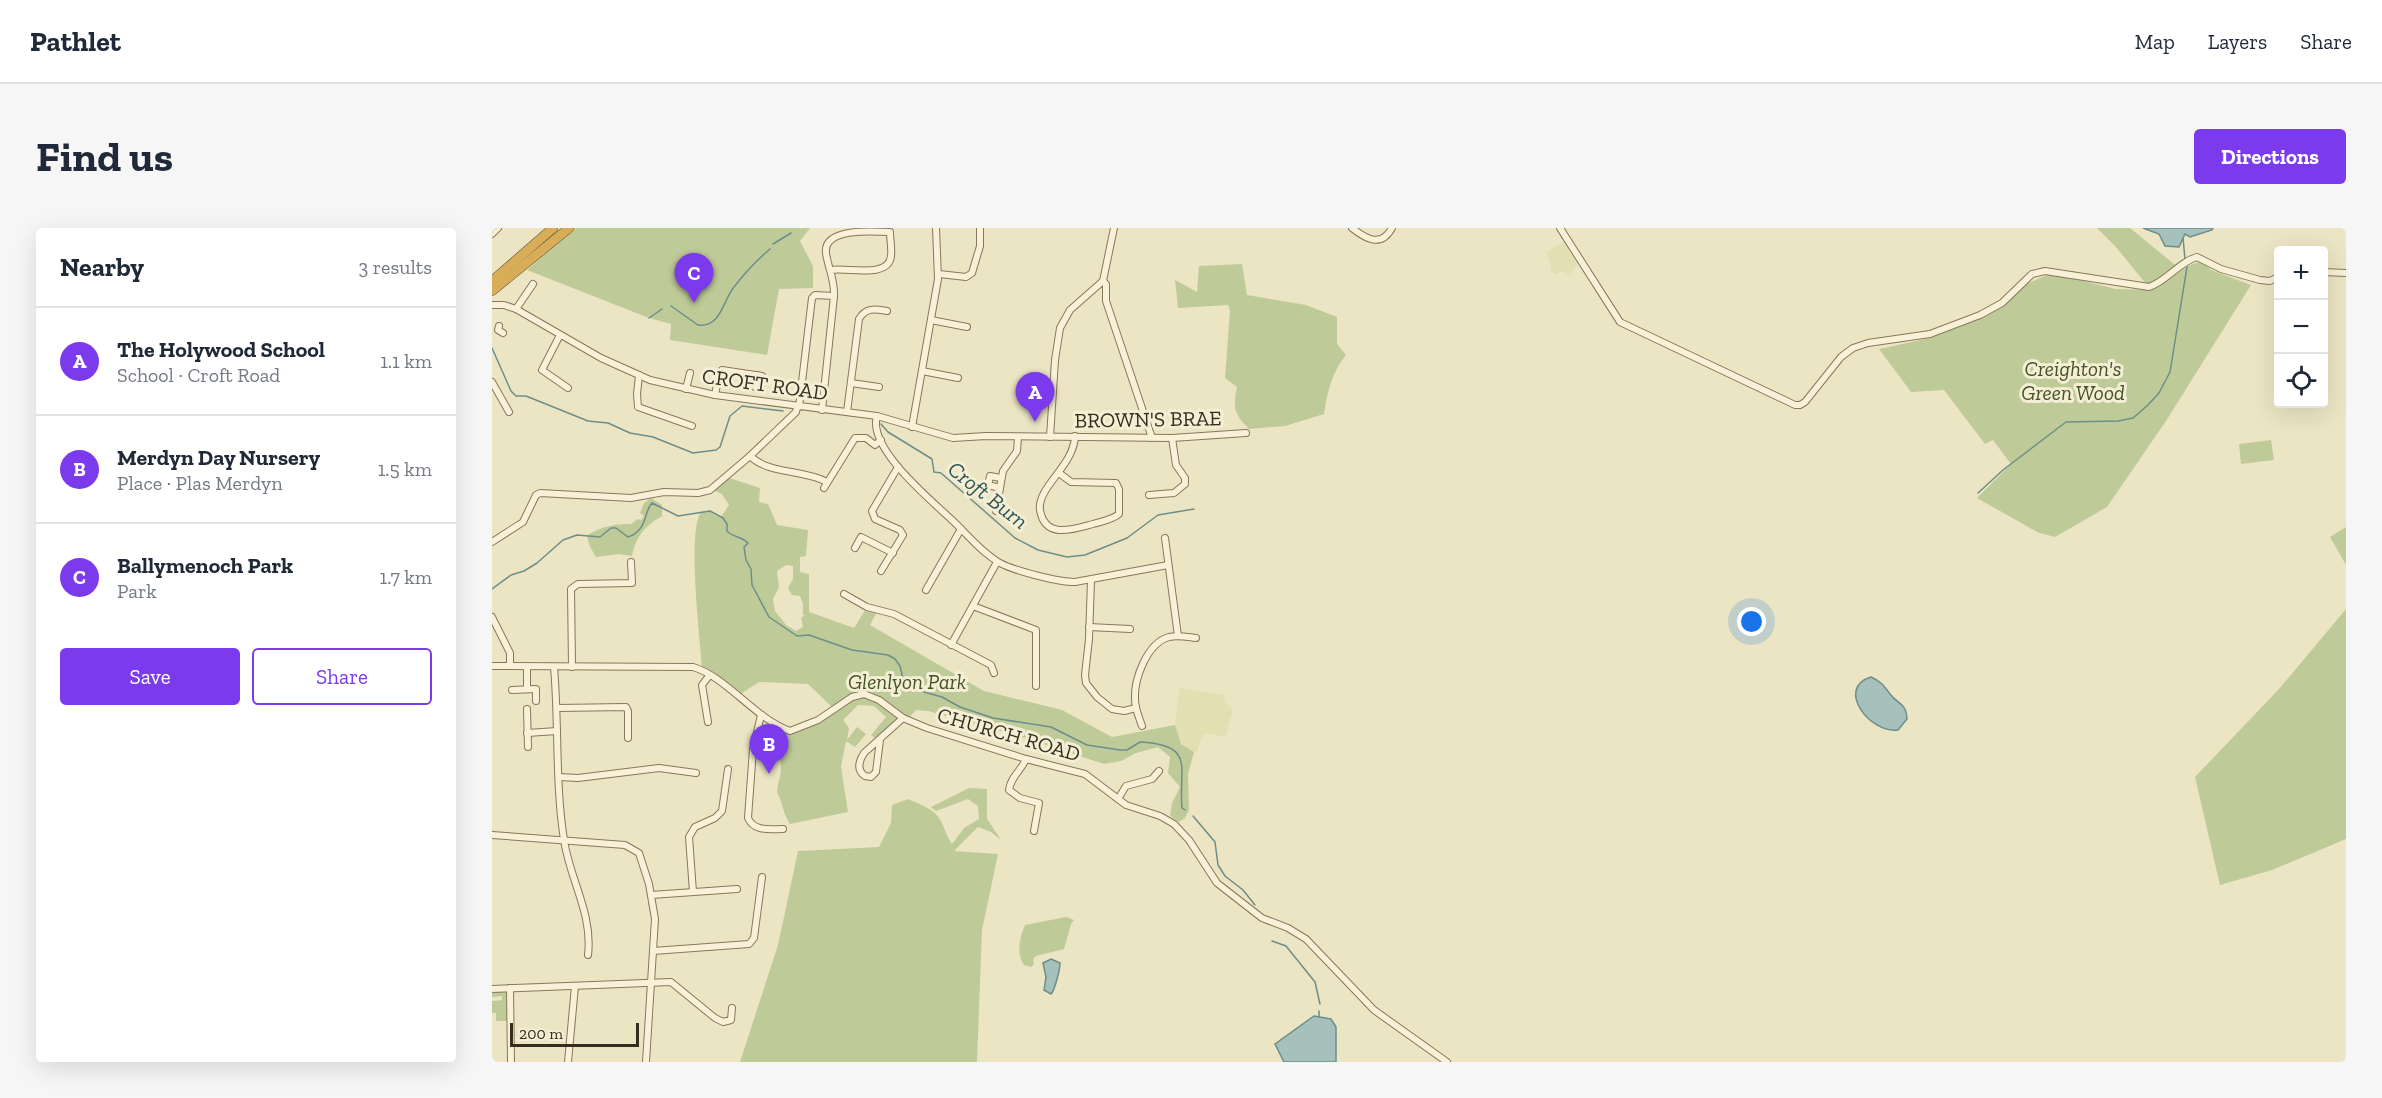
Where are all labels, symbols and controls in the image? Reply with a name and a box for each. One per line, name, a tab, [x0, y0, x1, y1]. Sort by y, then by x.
text: Pathlet	[30, 25, 121, 58]
text: Map	[2135, 29, 2175, 54]
text: Layers	[2208, 29, 2267, 54]
text: Share	[2300, 29, 2352, 54]
button: Directions	[2194, 129, 2346, 184]
text: Find us	[36, 131, 173, 182]
map controls	[2274, 246, 2328, 408]
button: +	[2274, 246, 2328, 300]
text: Nearby	[60, 251, 144, 283]
pin: C	[674, 254, 714, 303]
text: 3 results	[358, 255, 432, 279]
button: −	[2274, 300, 2328, 354]
text: The Holywood School	[117, 336, 325, 363]
text: A	[73, 349, 86, 373]
text: 1.1 km	[380, 349, 432, 373]
button: locate	[2274, 354, 2328, 408]
park label: Creighton's Green Wood	[2021, 356, 2125, 405]
text: School · Croft Road	[117, 363, 280, 387]
street label: CROFT ROAD	[701, 363, 829, 405]
pin: A	[1016, 372, 1054, 422]
street label: BROWN'S BRAE	[1074, 405, 1222, 433]
text: Merdyn Day Nursery	[117, 444, 320, 471]
water label: Croft Burn	[942, 455, 1034, 535]
text: B	[73, 457, 86, 481]
text: 1.5 km	[378, 457, 432, 481]
text: Place · Plas Merdyn	[117, 471, 283, 495]
text: Ballymenoch Park	[117, 552, 293, 579]
text: C	[73, 565, 86, 589]
text: 1.7 km	[379, 565, 432, 589]
text: Park	[117, 579, 157, 603]
your location	[1737, 607, 1766, 636]
button: Save	[60, 648, 240, 705]
button: Share	[252, 648, 432, 705]
park label: Glenlyon Park	[848, 669, 966, 694]
street label: CHURCH ROAD	[935, 702, 1083, 766]
pin: B	[750, 724, 788, 774]
scale bar	[510, 1020, 639, 1048]
text: 200 m	[519, 1024, 563, 1043]

